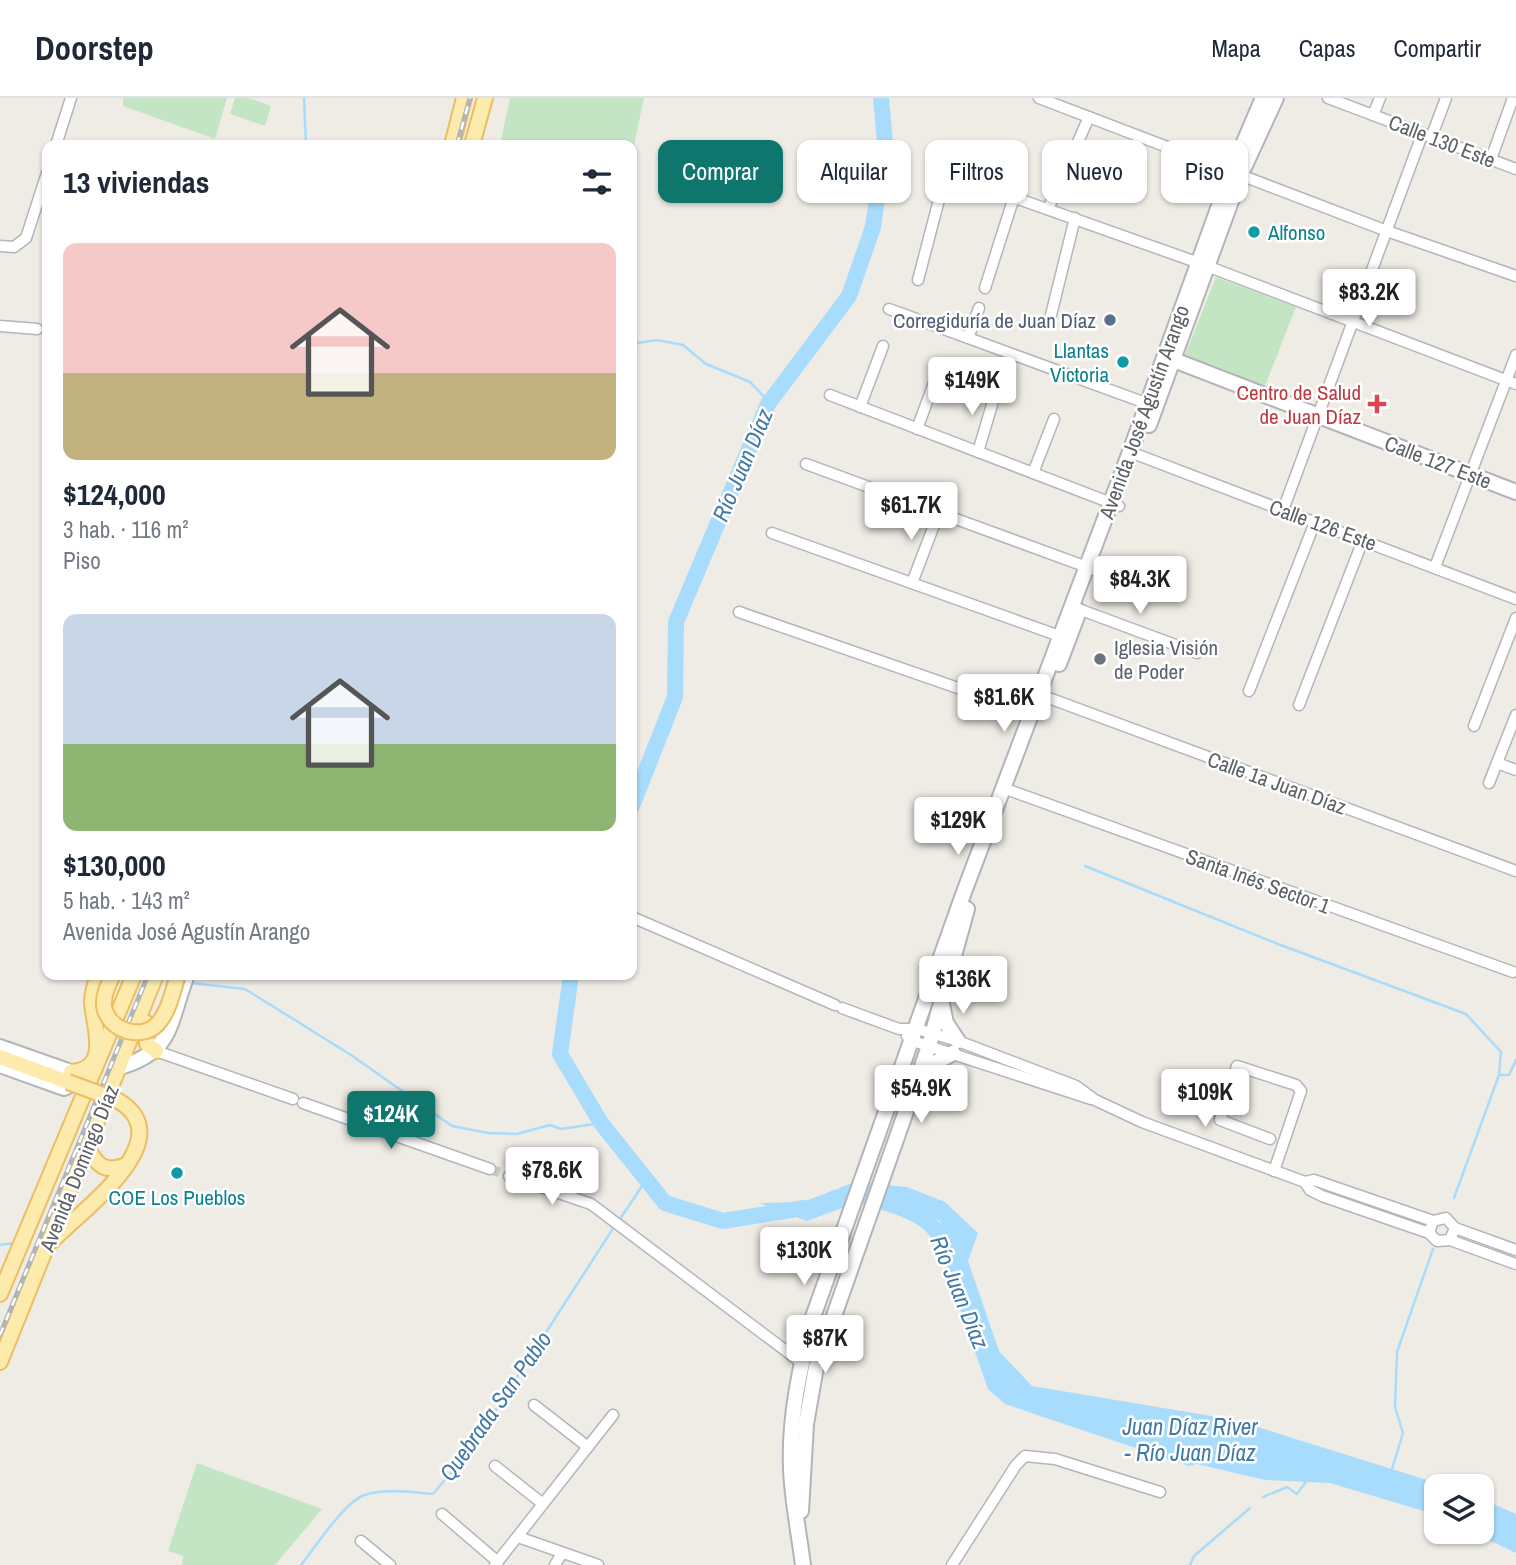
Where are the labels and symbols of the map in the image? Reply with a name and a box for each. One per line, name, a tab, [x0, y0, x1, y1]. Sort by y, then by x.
street label: Calle 130 Este	[1385, 107, 1499, 175]
place label: Alfonso	[1267, 218, 1325, 247]
marker: Alfonso	[1246, 224, 1262, 240]
pin: $83.2K	[1312, 270, 1426, 329]
street label: Avenida José Agustín Arango	[1091, 301, 1196, 524]
place label: Corregiduría de Juan Díaz	[893, 306, 1096, 335]
marker: Corregiduría de Juan Díaz	[1102, 312, 1118, 328]
place label: Llantas Victoria	[1050, 336, 1109, 389]
marker: Llantas Victoria	[1115, 354, 1131, 370]
pin: $149K	[923, 358, 1021, 417]
place label: Centro de Salud de Juan Díaz	[1237, 378, 1361, 431]
marker: Centro de Salud de Juan Díaz	[1367, 394, 1387, 414]
water label: Río Juan Díaz	[704, 403, 780, 526]
street label: Calle 127 Este	[1381, 428, 1495, 496]
pin: $61.7K	[854, 482, 968, 542]
street label: Calle 126 Este	[1265, 492, 1381, 558]
pin: $84.3K	[1083, 556, 1197, 616]
place label: Iglesia Visión de Poder	[1114, 633, 1218, 686]
marker: Iglesia Visión de Poder	[1092, 651, 1108, 667]
pin: $81.6K	[947, 674, 1061, 734]
street label: Calle 1a Juan Díaz	[1204, 744, 1351, 822]
pin: $129K	[909, 798, 1007, 857]
street label: Santa Inés Sector 1	[1182, 842, 1334, 921]
pin: $136K	[914, 956, 1012, 1016]
pin: $54.9K	[864, 1066, 978, 1125]
pin: $109K	[1156, 1070, 1254, 1129]
street label: Avenida Domingo Díaz	[32, 1080, 126, 1257]
pin: $124K	[342, 1091, 440, 1151]
pin: $78.6K	[495, 1148, 609, 1207]
marker: COE Los Pueblos	[169, 1165, 185, 1181]
place label: COE Los Pueblos	[109, 1183, 245, 1212]
pin: $130K	[755, 1228, 853, 1287]
water label: Río Juan Díaz	[923, 1231, 997, 1354]
pin: $87K	[784, 1316, 866, 1375]
water label: Quebrada San Pablo	[432, 1325, 558, 1487]
water label: Juan Díaz River - Río Juan Díaz	[1121, 1411, 1258, 1468]

